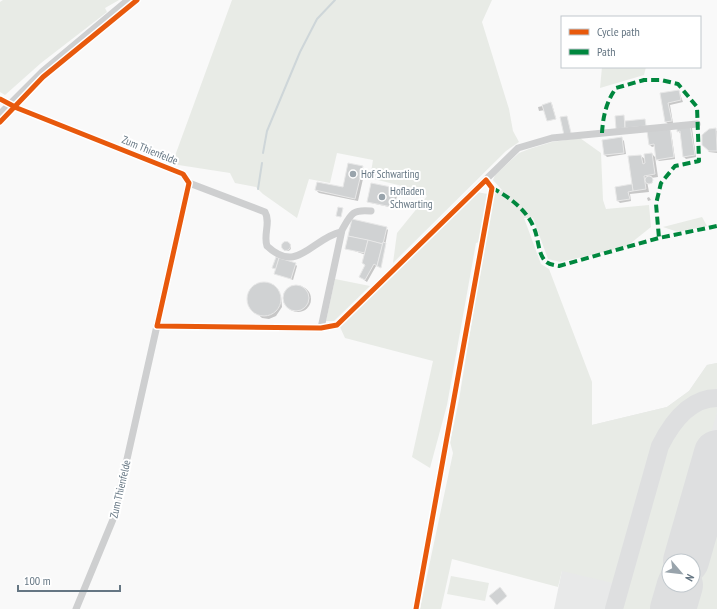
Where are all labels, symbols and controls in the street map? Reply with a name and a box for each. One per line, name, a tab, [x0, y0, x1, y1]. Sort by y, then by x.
legend	[561, 16, 701, 68]
text: Cycle path	[597, 24, 640, 39]
text: Path	[597, 44, 615, 59]
street label: Zum Thienfelde	[120, 132, 181, 168]
place label: Hof Schwarting	[361, 167, 420, 181]
marker: Hof Schwarting	[348, 169, 358, 179]
place label: Hofladen Schwarting	[390, 184, 433, 211]
marker: Hofladen Schwarting	[377, 192, 387, 202]
street label: Zum Thienfelde	[107, 458, 134, 519]
north arrow	[661, 553, 701, 593]
scale bar	[18, 567, 120, 593]
text: N	[682, 572, 697, 584]
text: 100 m	[24, 573, 51, 588]

